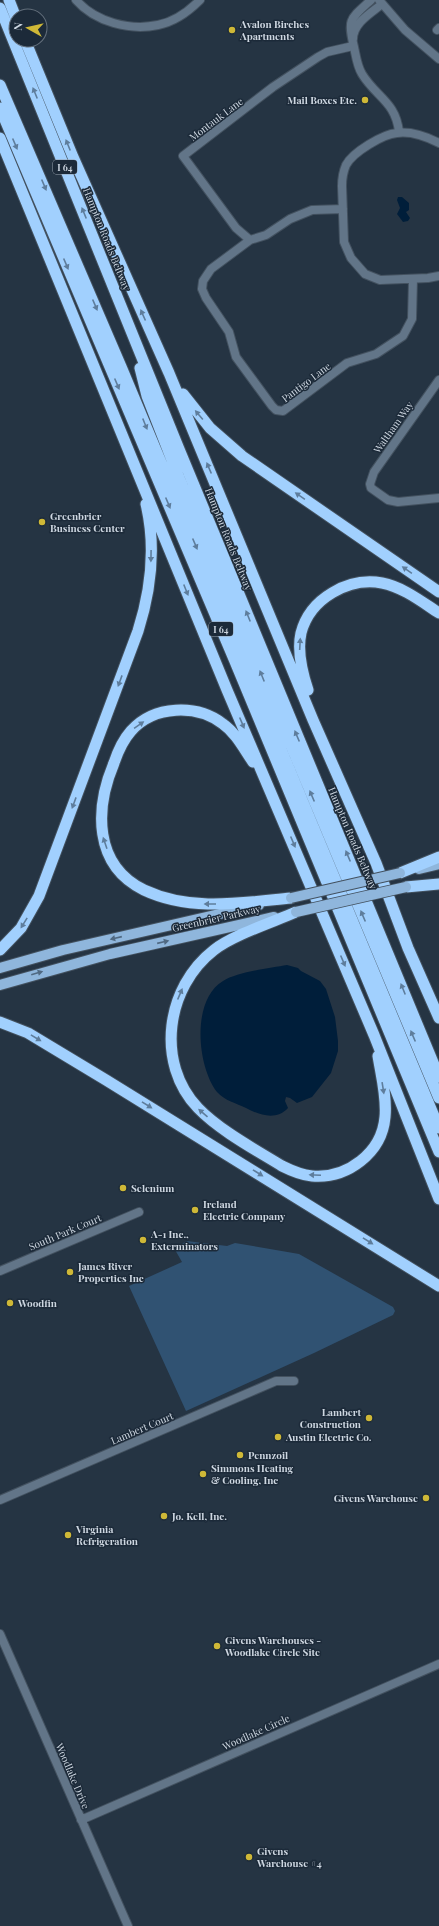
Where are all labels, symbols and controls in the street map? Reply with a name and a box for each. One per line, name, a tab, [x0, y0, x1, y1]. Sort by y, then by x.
north arrow	[8, 8, 48, 48]
place label: Avalon Birches Apartments	[239, 17, 309, 43]
text: N	[10, 22, 26, 32]
marker: Avalon Birches Apartments	[227, 25, 237, 35]
one-way arrow	[31, 86, 37, 98]
place label: Mail Boxes Etc.	[287, 93, 357, 107]
street label: Montauk Lane	[186, 94, 246, 144]
marker: Mail Boxes Etc.	[360, 95, 370, 105]
one-way arrow	[13, 139, 19, 151]
one-way arrow	[65, 139, 71, 150]
road number: I 64	[53, 160, 77, 174]
one-way arrow	[41, 180, 47, 192]
street label: Hampton Roads Beltway	[80, 186, 134, 292]
one-way arrow	[80, 207, 86, 219]
one-way arrow	[63, 258, 69, 270]
one-way arrow	[92, 299, 98, 310]
one-way arrow	[140, 309, 146, 320]
street label: Pantigo Lane	[279, 359, 333, 405]
one-way arrow	[114, 378, 120, 389]
street label: Waltham Way	[369, 398, 416, 457]
one-way arrow	[194, 410, 203, 420]
one-way arrow	[143, 419, 149, 431]
one-way arrow	[206, 463, 212, 474]
street label: Hampton Roads Beltway	[202, 486, 256, 592]
one-way arrow	[295, 492, 305, 500]
one-way arrow	[165, 498, 171, 510]
place label: Greenbrier Business Center	[50, 509, 125, 535]
marker: Greenbrier Business Center	[37, 517, 47, 527]
one-way arrow	[193, 539, 199, 551]
one-way arrow	[148, 550, 154, 563]
one-way arrow	[402, 566, 412, 574]
one-way arrow	[184, 584, 190, 596]
one-way arrow	[244, 610, 250, 622]
road number: I 64	[209, 622, 233, 636]
one-way arrow	[297, 638, 304, 650]
one-way arrow	[259, 670, 265, 682]
one-way arrow	[116, 676, 122, 688]
one-way arrow	[239, 717, 245, 729]
one-way arrow	[134, 721, 145, 729]
one-way arrow	[294, 730, 300, 742]
street label: Hampton Roads Beltway	[325, 785, 381, 891]
one-way arrow	[309, 790, 315, 802]
one-way arrow	[71, 798, 77, 810]
one-way arrow	[290, 836, 296, 848]
one-way arrow	[102, 837, 108, 849]
one-way arrow	[344, 850, 350, 862]
street label: Greenbrier Parkway	[170, 901, 262, 935]
one-way arrow	[203, 901, 216, 907]
one-way arrow	[359, 910, 365, 922]
one-way arrow	[21, 917, 28, 929]
one-way arrow	[110, 935, 122, 941]
one-way arrow	[157, 939, 170, 945]
one-way arrow	[341, 956, 347, 968]
one-way arrow	[31, 970, 43, 976]
one-way arrow	[399, 983, 405, 995]
one-way arrow	[178, 987, 184, 999]
one-way arrow	[409, 1030, 415, 1042]
one-way arrow	[30, 1034, 42, 1041]
one-way arrow	[380, 1082, 386, 1094]
one-way arrow	[142, 1101, 152, 1109]
one-way arrow	[198, 1108, 209, 1117]
one-way arrow	[252, 1170, 264, 1177]
one-way arrow	[309, 1172, 321, 1179]
place label: Selenium	[131, 1181, 174, 1195]
marker: Selenium	[118, 1183, 128, 1193]
place label: Ireland Electric Company	[203, 1197, 286, 1223]
marker: Ireland Electric Company	[190, 1205, 200, 1215]
street label: South Park Court	[27, 1210, 104, 1254]
place label: A-1 Inc., Exterminators	[150, 1227, 218, 1253]
marker: A-1 Inc., Exterminators	[138, 1235, 148, 1245]
one-way arrow	[362, 1238, 374, 1245]
place label: James River Properties Inc	[77, 1259, 144, 1285]
marker: James River Properties Inc	[65, 1267, 75, 1277]
place label: Woodfin	[17, 1296, 58, 1310]
marker: Woodfin	[5, 1298, 15, 1308]
place label: Lambert Construction	[300, 1405, 362, 1431]
street label: Lambert Court	[108, 1408, 176, 1448]
marker: Lambert Construction	[364, 1413, 374, 1423]
place label: Austin Electric Co.	[285, 1430, 372, 1444]
marker: Austin Electric Co.	[273, 1432, 283, 1442]
place label: Pennzoil	[248, 1448, 288, 1462]
marker: Pennzoil	[235, 1450, 245, 1460]
place label: Simmons Heating & Cooling, Inc	[211, 1461, 294, 1487]
marker: Simmons Heating & Cooling, Inc	[198, 1469, 208, 1479]
place label: Givens Warehouse	[334, 1491, 418, 1505]
marker: Givens Warehouse	[421, 1493, 431, 1503]
place label: Jo. Kell, Inc.	[171, 1509, 227, 1523]
marker: Jo. Kell, Inc.	[159, 1511, 169, 1521]
place label: Virginia Refrigeration	[75, 1522, 139, 1548]
marker: Virginia Refrigeration	[63, 1530, 73, 1540]
place label: Givens Warehouses - Woodlake Circle Site	[224, 1633, 321, 1659]
marker: Givens Warehouses - Woodlake Circle Site	[212, 1641, 222, 1651]
street label: Woodlake Circle	[219, 1711, 292, 1754]
street label: Woodlake Drive	[52, 1740, 93, 1811]
place label: Givens Warehouse #4	[256, 1844, 322, 1870]
marker: Givens Warehouse #4	[244, 1852, 254, 1862]

